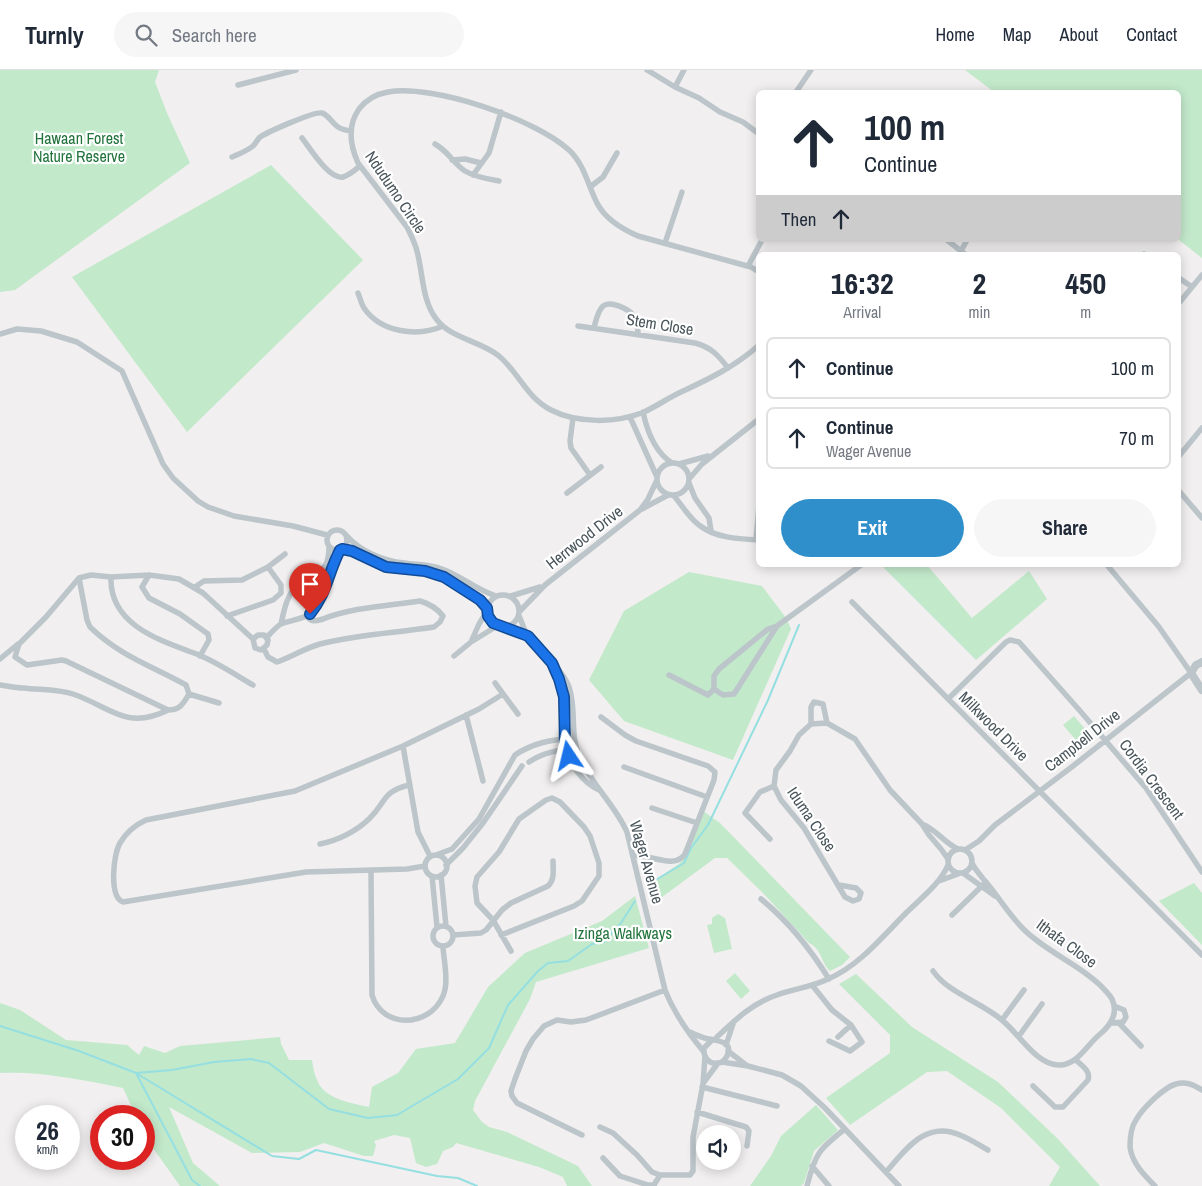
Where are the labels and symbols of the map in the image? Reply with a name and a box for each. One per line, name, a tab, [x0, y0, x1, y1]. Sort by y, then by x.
park label: Hawaan Forest Nature Reserve	[33, 127, 125, 167]
street label: Ndudumo Circle	[360, 147, 432, 237]
street label: Stem Close	[625, 308, 695, 340]
street label: Herrwood Drive	[541, 500, 627, 574]
pin	[289, 563, 331, 614]
street label: Milkwood Drive	[954, 686, 1034, 766]
street label: Campbell Drive	[1040, 704, 1124, 776]
position arrow	[542, 729, 594, 781]
street label: Cordia Crescent	[1114, 734, 1190, 824]
street label: Iduma Close	[782, 782, 842, 856]
street label: Wager Avenue	[625, 818, 669, 906]
street label: Ithafa Close	[1032, 914, 1102, 972]
park label: Izinga Walkways	[574, 922, 672, 944]
speed limit sign: 30	[90, 1105, 155, 1170]

